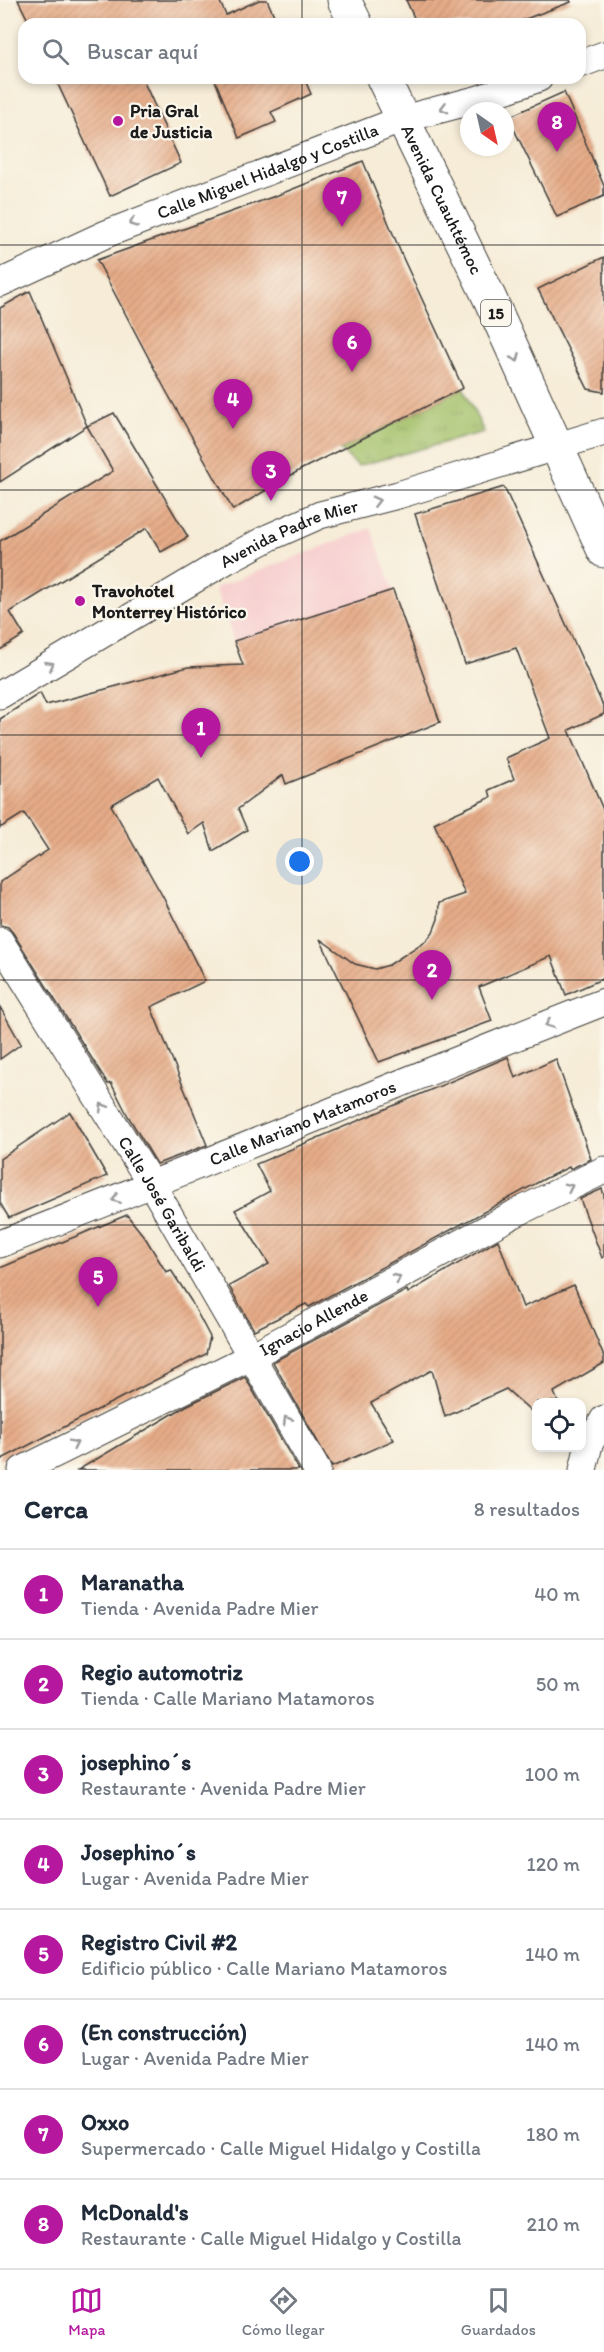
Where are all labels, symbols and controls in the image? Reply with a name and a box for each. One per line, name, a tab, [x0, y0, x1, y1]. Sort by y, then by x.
search box	[18, 18, 586, 84]
icon: search	[39, 35, 72, 68]
text: Buscar aquí	[87, 38, 198, 65]
place label: Pria Gral de Justicia	[130, 100, 213, 143]
one-way arrow	[439, 101, 449, 114]
north arrow	[460, 102, 514, 156]
pin: 8	[538, 102, 576, 152]
marker: Pria Gral de Justicia	[111, 114, 125, 128]
street label: Calle Miguel Hidalgo y Costilla	[154, 119, 381, 224]
street label: Avenida Cuauhtémoc	[396, 121, 487, 278]
pin: 7	[322, 178, 362, 227]
one-way arrow	[128, 216, 139, 229]
road number: 15	[481, 300, 511, 326]
pin: 6	[332, 322, 372, 372]
one-way arrow	[509, 352, 521, 363]
pin: 4	[214, 380, 252, 429]
pin: 3	[252, 452, 290, 501]
street label: Avenida Padre Mier	[216, 494, 361, 573]
one-way arrow	[371, 495, 381, 508]
place label: Travohotel Monterrey Histórico	[91, 580, 246, 623]
marker: Travohotel Monterrey Histórico	[73, 594, 87, 608]
one-way arrow	[44, 661, 54, 673]
pin: 1	[182, 708, 220, 758]
your location	[285, 847, 314, 876]
pin: 2	[412, 950, 452, 1000]
one-way arrow	[545, 1016, 555, 1029]
street label: Calle Mariano Matamoros	[206, 1075, 399, 1171]
one-way arrow	[98, 1103, 110, 1113]
street label: Calle José Garibaldi	[113, 1132, 211, 1276]
one-way arrow	[563, 1183, 574, 1194]
one-way arrow	[111, 1192, 122, 1204]
pin: 5	[78, 1258, 118, 1307]
one-way arrow	[391, 1274, 401, 1285]
street label: Ignacio Allende	[256, 1284, 372, 1361]
map controls	[532, 1398, 586, 1452]
button: locate	[532, 1398, 586, 1452]
one-way arrow	[283, 1416, 294, 1426]
one-way arrow	[68, 1440, 79, 1451]
text: Cerca	[24, 1493, 88, 1525]
text: 8 resultados	[474, 1497, 580, 1521]
text: Maranatha	[81, 1569, 184, 1596]
text: 1	[39, 1582, 48, 1606]
text: 40 m	[534, 1582, 580, 1606]
text: Tienda · Avenida Padre Mier	[81, 1596, 318, 1620]
text: Regio automotriz	[81, 1659, 243, 1686]
text: 2	[38, 1672, 49, 1696]
text: 50 m	[536, 1672, 580, 1696]
text: Tienda · Calle Mariano Matamoros	[81, 1686, 375, 1710]
text: josephino´s	[81, 1749, 191, 1776]
text: 3	[38, 1762, 49, 1786]
text: 100 m	[525, 1762, 580, 1786]
text: Restaurante · Avenida Padre Mier	[81, 1776, 366, 1800]
text: Josephino´s	[81, 1839, 196, 1866]
text: 4	[37, 1852, 50, 1876]
text: 120 m	[527, 1852, 580, 1876]
text: Lugar · Avenida Padre Mier	[81, 1866, 309, 1890]
text: Registro Civil #2	[81, 1929, 237, 1956]
text: 5	[38, 1942, 49, 1966]
text: 140 m	[525, 1942, 580, 1966]
text: Edificio público · Calle Mariano Matamoros	[81, 1956, 447, 1980]
text: (En construcción)	[81, 2019, 247, 2046]
text: 6	[38, 2032, 49, 2056]
text: 140 m	[525, 2032, 580, 2056]
text: Lugar · Avenida Padre Mier	[81, 2046, 309, 2070]
text: Oxxo	[81, 2109, 129, 2136]
text: 7	[39, 2122, 48, 2146]
text: 180 m	[526, 2122, 580, 2146]
text: Supermercado · Calle Miguel Hidalgo y Costilla	[81, 2136, 481, 2160]
text: McDonald's	[81, 2199, 189, 2226]
text: 8	[38, 2212, 49, 2236]
text: 210 m	[527, 2212, 580, 2236]
text: Restaurante · Calle Miguel Hidalgo y Costilla	[81, 2226, 461, 2250]
tab: Mapa	[68, 2284, 105, 2339]
tab: Cómo llegar	[242, 2284, 325, 2339]
tab: Guardados	[461, 2284, 536, 2339]

